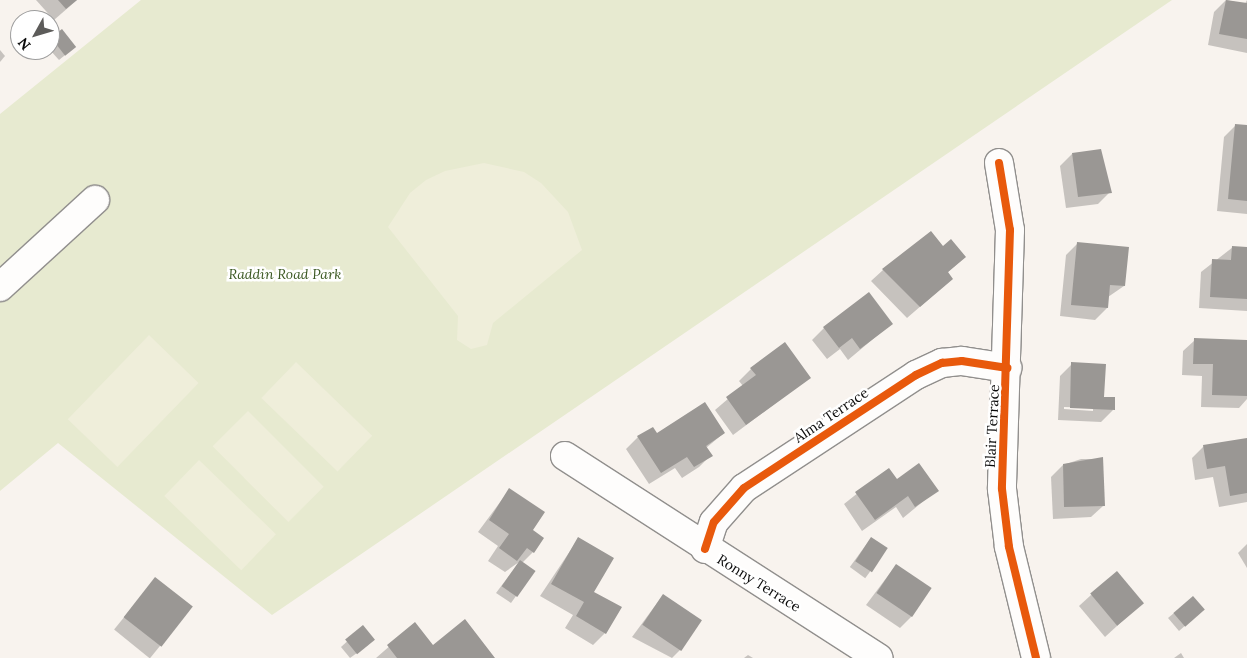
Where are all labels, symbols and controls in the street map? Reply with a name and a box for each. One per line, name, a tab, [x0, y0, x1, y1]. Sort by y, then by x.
north arrow	[10, 10, 60, 60]
text: N	[14, 34, 35, 54]
park label: Raddin Road Park	[228, 266, 342, 282]
street label: Alma Terrace	[791, 384, 871, 446]
street label: Blair Terrace	[981, 384, 1003, 468]
street label: Ronny Terrace	[714, 551, 804, 615]

